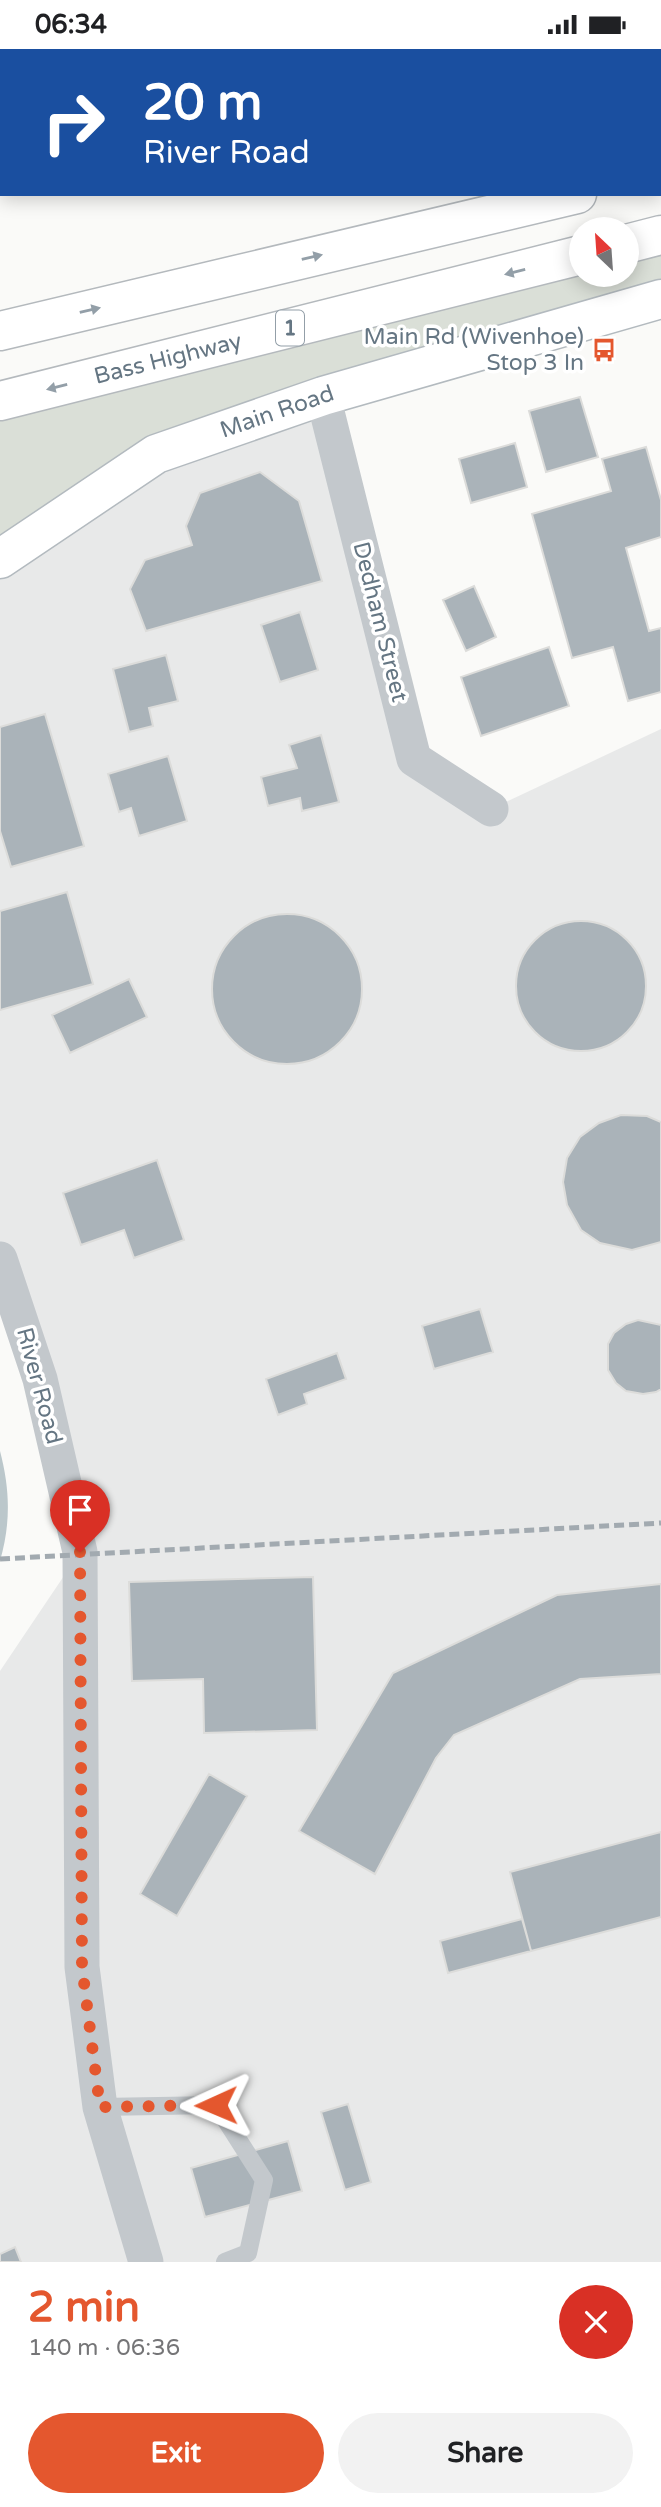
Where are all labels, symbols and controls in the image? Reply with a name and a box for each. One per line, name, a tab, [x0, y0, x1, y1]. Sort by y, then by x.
text: 06:34	[35, 9, 107, 40]
text: 20 m	[143, 74, 262, 133]
icon: right	[28, 77, 119, 168]
text: River Road	[143, 134, 310, 172]
north arrow	[569, 217, 639, 287]
map controls	[569, 217, 639, 287]
one-way arrow	[301, 251, 323, 262]
one-way arrow	[504, 267, 526, 278]
one-way arrow	[79, 304, 101, 315]
road number: 1	[276, 311, 304, 345]
place label: Main Rd (Wivenhoe) Stop 3 In	[364, 323, 584, 377]
street label: Bass Highway	[91, 327, 245, 391]
bus stop icon: Main Rd (Wivenhoe) Stop 3 In	[590, 336, 618, 364]
street label: Main Road	[216, 379, 338, 445]
one-way arrow	[45, 382, 67, 393]
street label: Dedham Street	[347, 539, 413, 705]
street label: River Road	[10, 1325, 68, 1447]
pin	[50, 1480, 110, 1552]
icon: arrive	[61, 1491, 99, 1529]
position arrow	[179, 2068, 253, 2142]
text: 2 min	[28, 2282, 140, 2333]
button: close	[559, 2285, 633, 2359]
text: 140 m · 06:36	[28, 2334, 180, 2362]
button: Exit	[28, 2413, 324, 2493]
button: Share	[338, 2413, 633, 2493]

